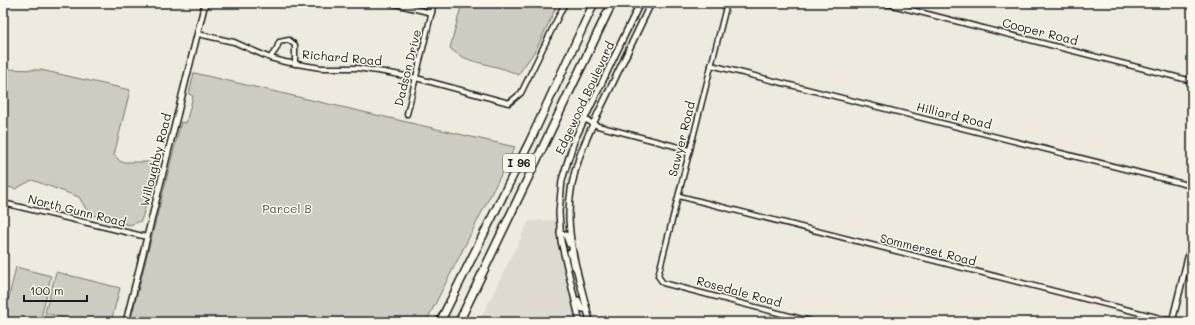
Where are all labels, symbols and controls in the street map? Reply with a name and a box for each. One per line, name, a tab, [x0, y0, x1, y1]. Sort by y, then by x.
street label: Cooper Road	[1001, 14, 1080, 48]
street label: Dadson Drive	[390, 28, 424, 108]
street label: Edgewood Boulevard	[551, 38, 617, 157]
street label: Richard Road	[302, 46, 383, 68]
street label: Hilliard Road	[915, 98, 994, 132]
street label: Sawyer Road	[664, 99, 698, 178]
street label: Willoughby Road	[136, 111, 174, 208]
road number: I 96	[503, 154, 535, 172]
street label: North Gunn Road	[27, 190, 128, 230]
park label: Parcel B	[262, 200, 312, 216]
street label: Sommerset Road	[878, 229, 978, 269]
street label: Rosedale Road	[695, 272, 784, 310]
scale bar	[24, 277, 87, 303]
text: 100 m	[30, 282, 64, 298]

